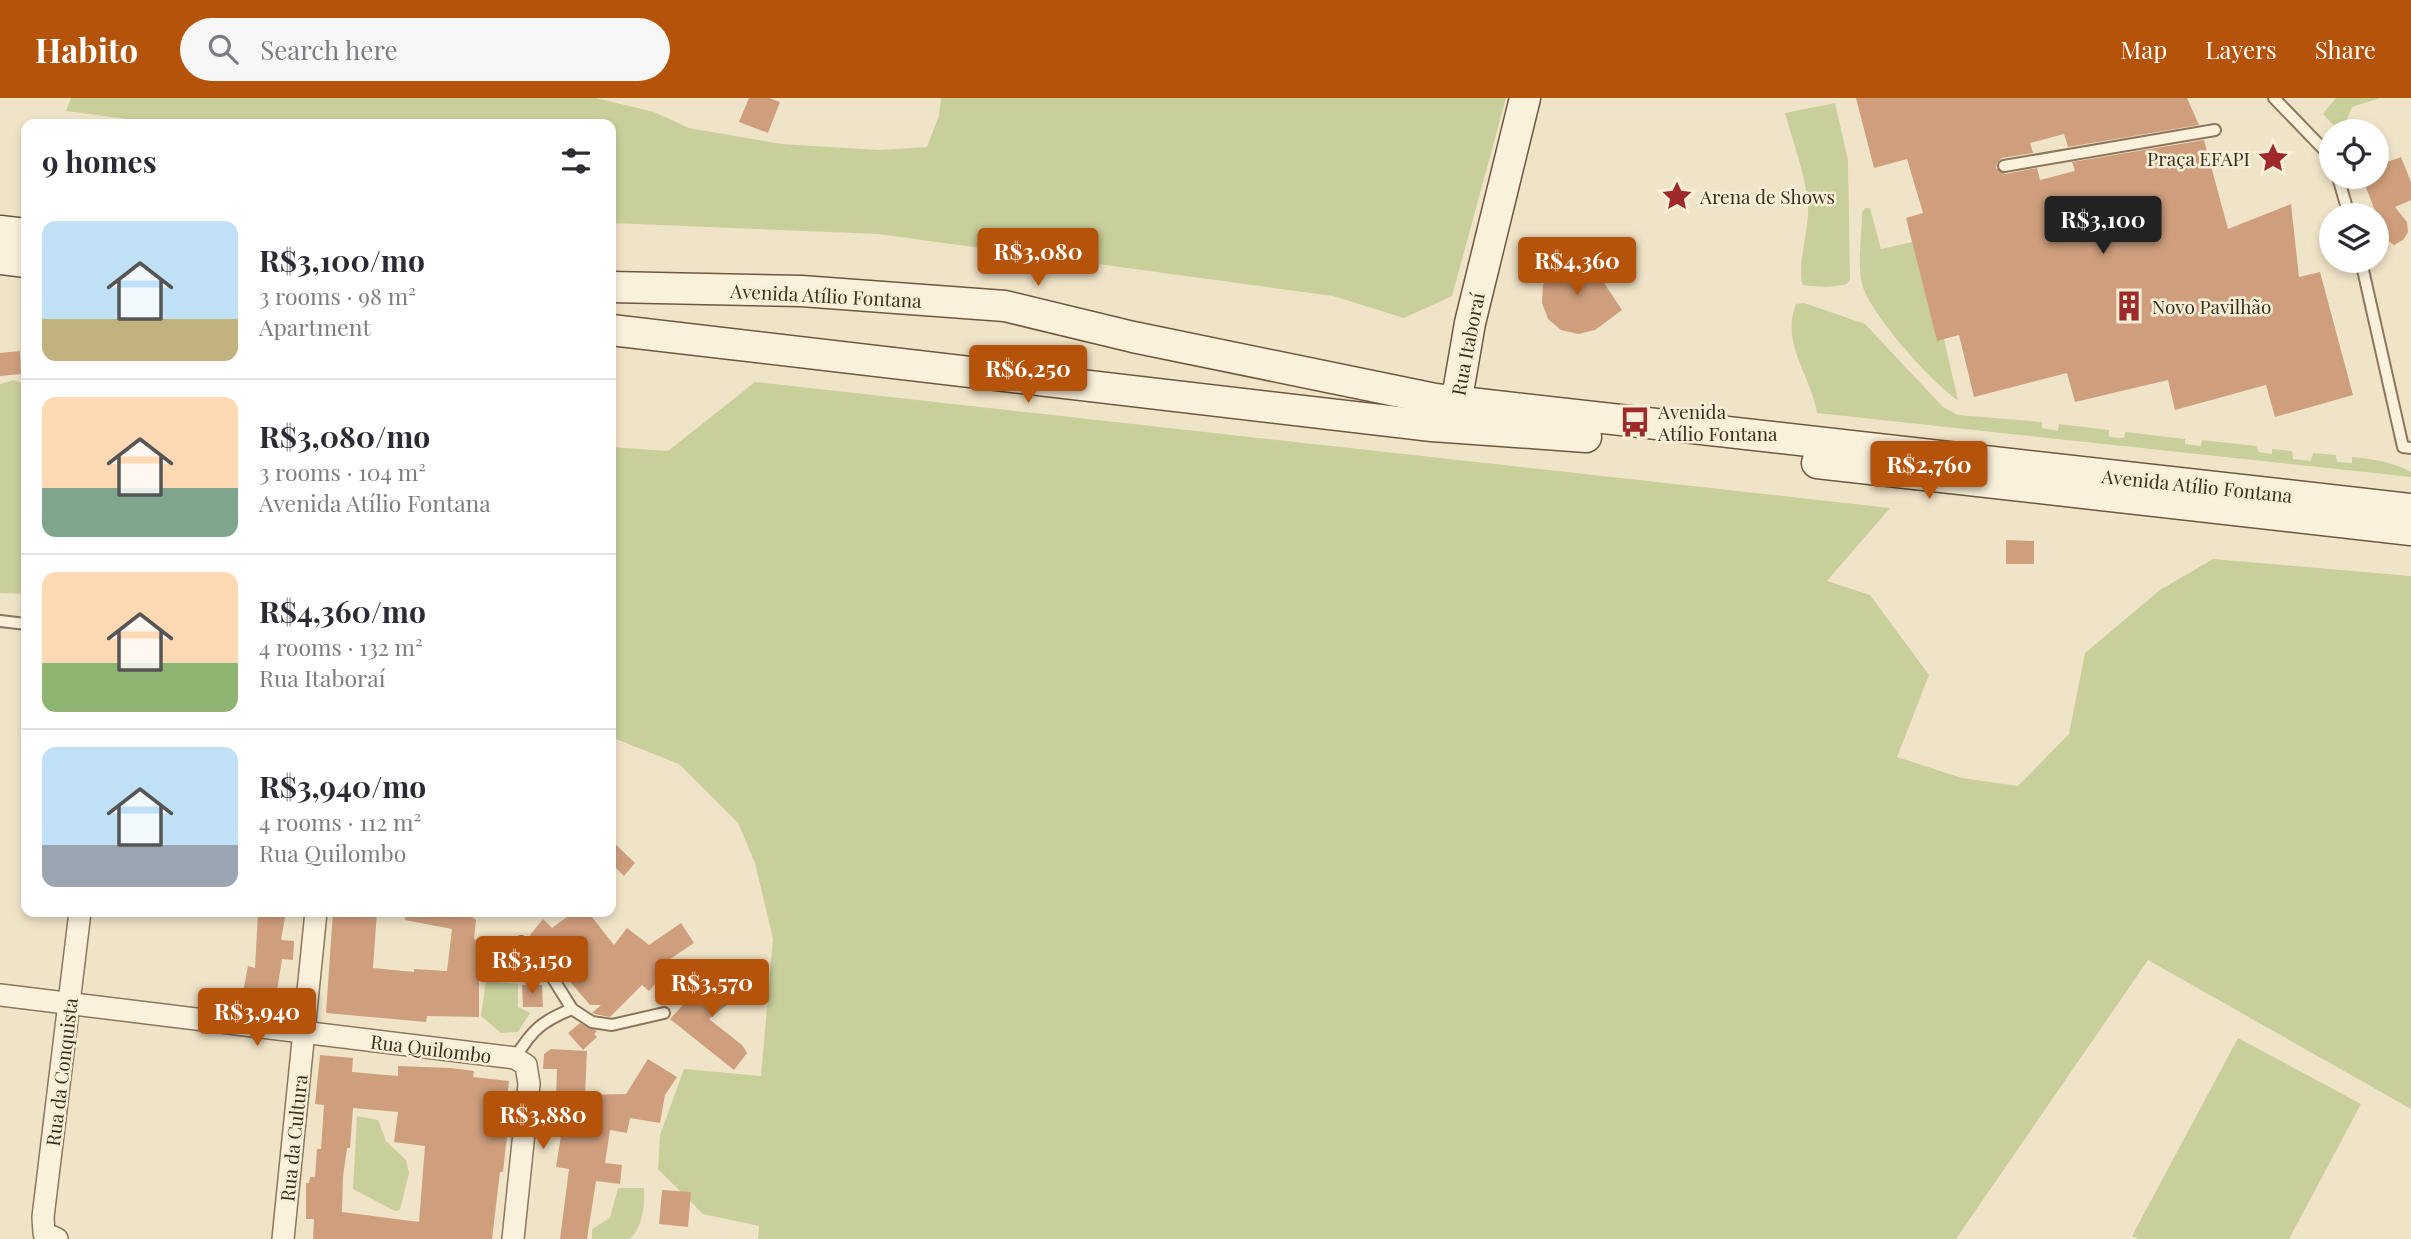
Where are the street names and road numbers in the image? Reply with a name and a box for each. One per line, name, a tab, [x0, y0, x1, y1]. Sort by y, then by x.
street label: Avenida Atílio Fontana	[729, 277, 923, 313]
street label: Rua Itaboraí	[1444, 290, 1490, 398]
street label: Avenida Atílio Fontana	[2099, 462, 2294, 508]
street label: Rua da Conquista	[39, 996, 83, 1148]
street label: Rua Quilombo	[369, 1028, 493, 1068]
street label: Rua da Cultura	[273, 1073, 313, 1203]

